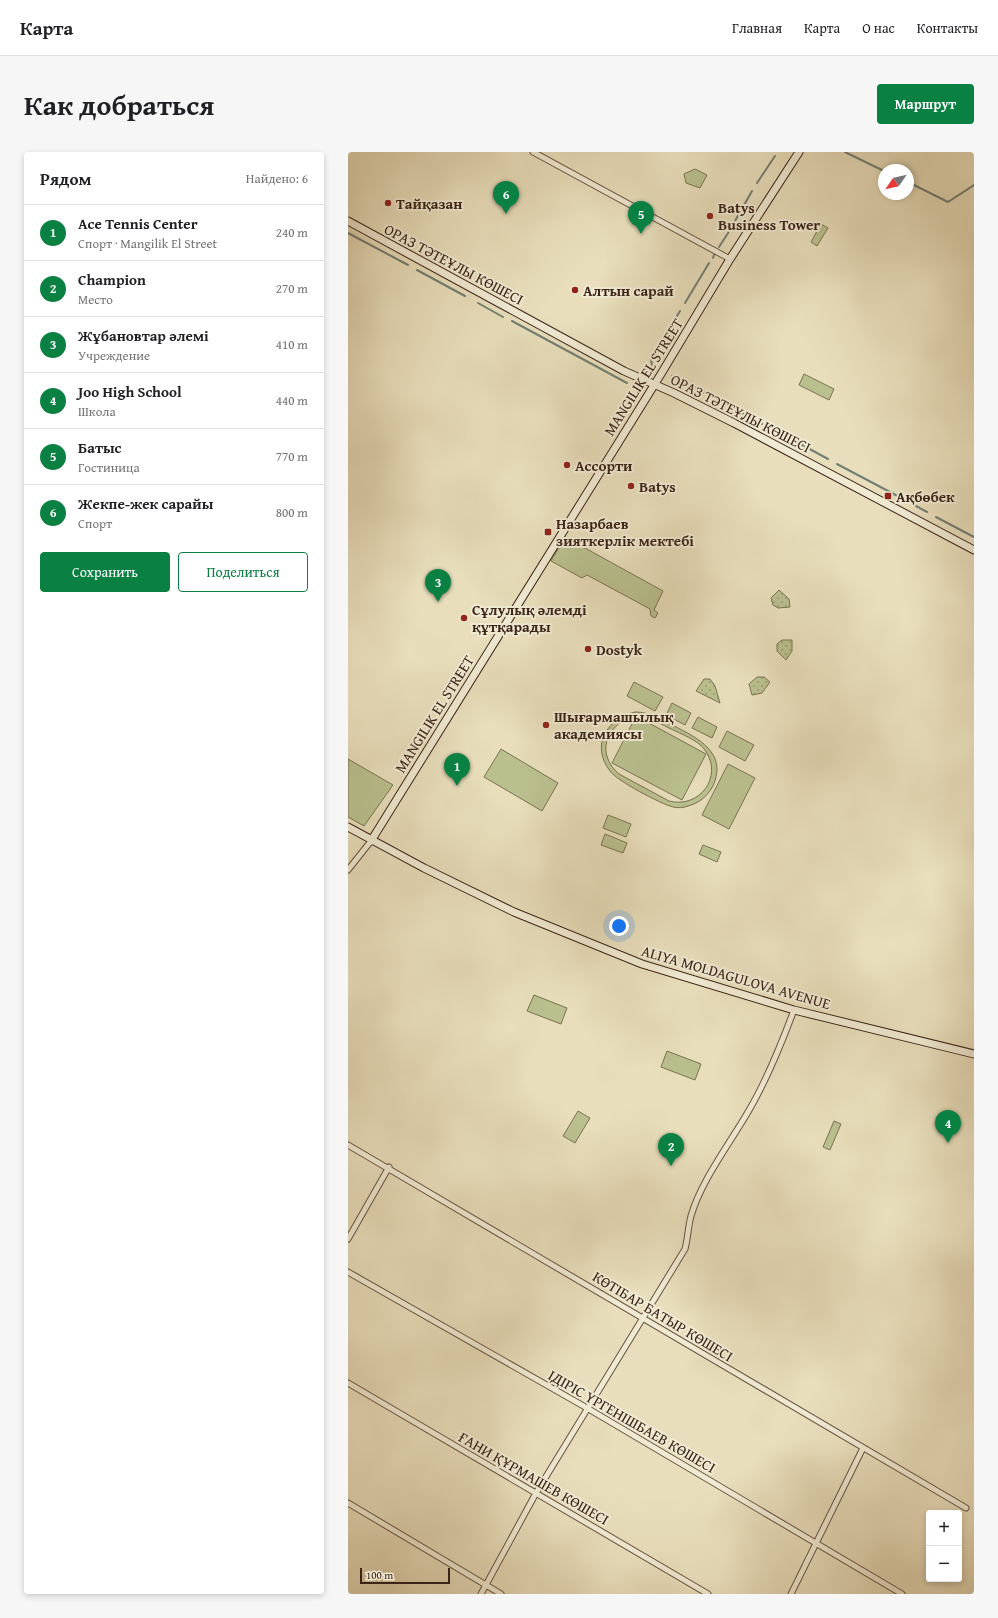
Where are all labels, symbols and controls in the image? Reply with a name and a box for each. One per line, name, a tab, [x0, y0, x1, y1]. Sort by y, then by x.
text: Карта	[20, 14, 73, 42]
text: Главная	[732, 18, 782, 38]
text: Карта	[804, 18, 840, 38]
text: О нас	[862, 18, 895, 38]
text: Контакты	[917, 18, 978, 38]
text: Как добраться	[24, 84, 214, 125]
button: Маршрут	[877, 84, 974, 124]
north arrow	[878, 164, 914, 200]
text: Рядом	[40, 166, 91, 191]
text: Найдено: 6	[246, 169, 308, 188]
pin: 6	[493, 181, 519, 214]
place label: Тайқазан	[396, 193, 462, 214]
place label: Batys Business Tower	[718, 197, 820, 235]
marker: Тайқазан	[383, 198, 393, 208]
pin: 5	[628, 201, 654, 234]
marker: Batys Business Tower	[705, 211, 715, 221]
text: Ace Tennis Center	[78, 213, 198, 234]
street label: ОРАЗ ТӘТЕҰЛЫ КӨШЕСІ	[381, 218, 527, 310]
text: 1	[50, 223, 56, 242]
text: 240 m	[276, 223, 308, 242]
text: Спорт · Mangilik El Street	[78, 234, 217, 253]
text: Champion	[78, 269, 146, 290]
text: 2	[50, 279, 56, 298]
text: 270 m	[276, 279, 308, 298]
place label: Алтын сарай	[583, 280, 674, 301]
marker: Алтын сарай	[570, 285, 580, 295]
text: Место	[78, 290, 113, 309]
street label: MANGILIK EL STREET	[598, 314, 688, 440]
text: Жұбановтар әлемі	[78, 325, 209, 346]
text: 3	[50, 335, 56, 354]
text: 410 m	[276, 335, 308, 354]
text: Учреждение	[78, 346, 150, 365]
street label: ОРАЗ ТӘТЕҰЛЫ КӨШЕСІ	[667, 369, 815, 457]
text: Joo High School	[78, 381, 182, 402]
text: 4	[50, 391, 56, 410]
text: 440 m	[276, 391, 308, 410]
text: Школа	[78, 402, 116, 421]
text: Батыс	[78, 437, 122, 458]
text: 5	[50, 447, 56, 466]
text: 770 m	[276, 447, 308, 466]
place label: Ассорти	[575, 455, 633, 476]
text: Гостиница	[78, 458, 140, 477]
marker: Ассорти	[562, 460, 572, 470]
place label: Batys	[639, 476, 676, 497]
marker: Batys	[626, 481, 636, 491]
place label: Ақбөбек	[896, 486, 955, 507]
marker: Ақбөбек	[883, 491, 893, 501]
text: Жекпе-жек сарайы	[78, 493, 213, 514]
text: 6	[50, 503, 56, 522]
text: 800 m	[276, 503, 308, 522]
place label: Назарбаев зияткерлік мектебі	[556, 513, 694, 551]
text: Спорт	[78, 514, 112, 533]
marker: Назарбаев зияткерлік мектебі	[543, 527, 553, 537]
button: Сохранить	[40, 552, 170, 592]
button: Поделиться	[178, 552, 308, 592]
pin: 3	[425, 569, 451, 602]
place label: Сұлулық әлемді құтқарады	[472, 599, 587, 637]
marker: Сұлулық әлемді құтқарады	[459, 613, 469, 623]
place label: Dostyk	[596, 639, 643, 660]
marker: Dostyk	[583, 644, 593, 654]
street label: MANGILIK EL STREET	[389, 651, 479, 777]
place label: Шығармашылық академиясы	[554, 706, 674, 744]
marker: Шығармашылық академиясы	[541, 720, 551, 730]
pin: 1	[444, 753, 470, 786]
your location	[609, 916, 629, 936]
street label: ALIYA MOLDAGULOVA AVENUE	[639, 940, 833, 1014]
pin: 4	[935, 1110, 961, 1143]
pin: 2	[658, 1133, 684, 1166]
street label: КӨТІБАР БАТЫР КӨШЕСІ	[589, 1266, 737, 1366]
street label: ІДІРІС ҮРГЕНІШБАЕВ КӨШЕСІ	[544, 1364, 720, 1478]
street label: ҒАНИ ҚҰРМАШЕВ КӨШЕСІ	[455, 1426, 613, 1530]
map controls	[926, 1510, 962, 1582]
button: +	[926, 1510, 962, 1546]
button: −	[926, 1546, 962, 1582]
scale bar	[360, 1566, 450, 1585]
text: 100 m	[366, 1567, 393, 1583]

